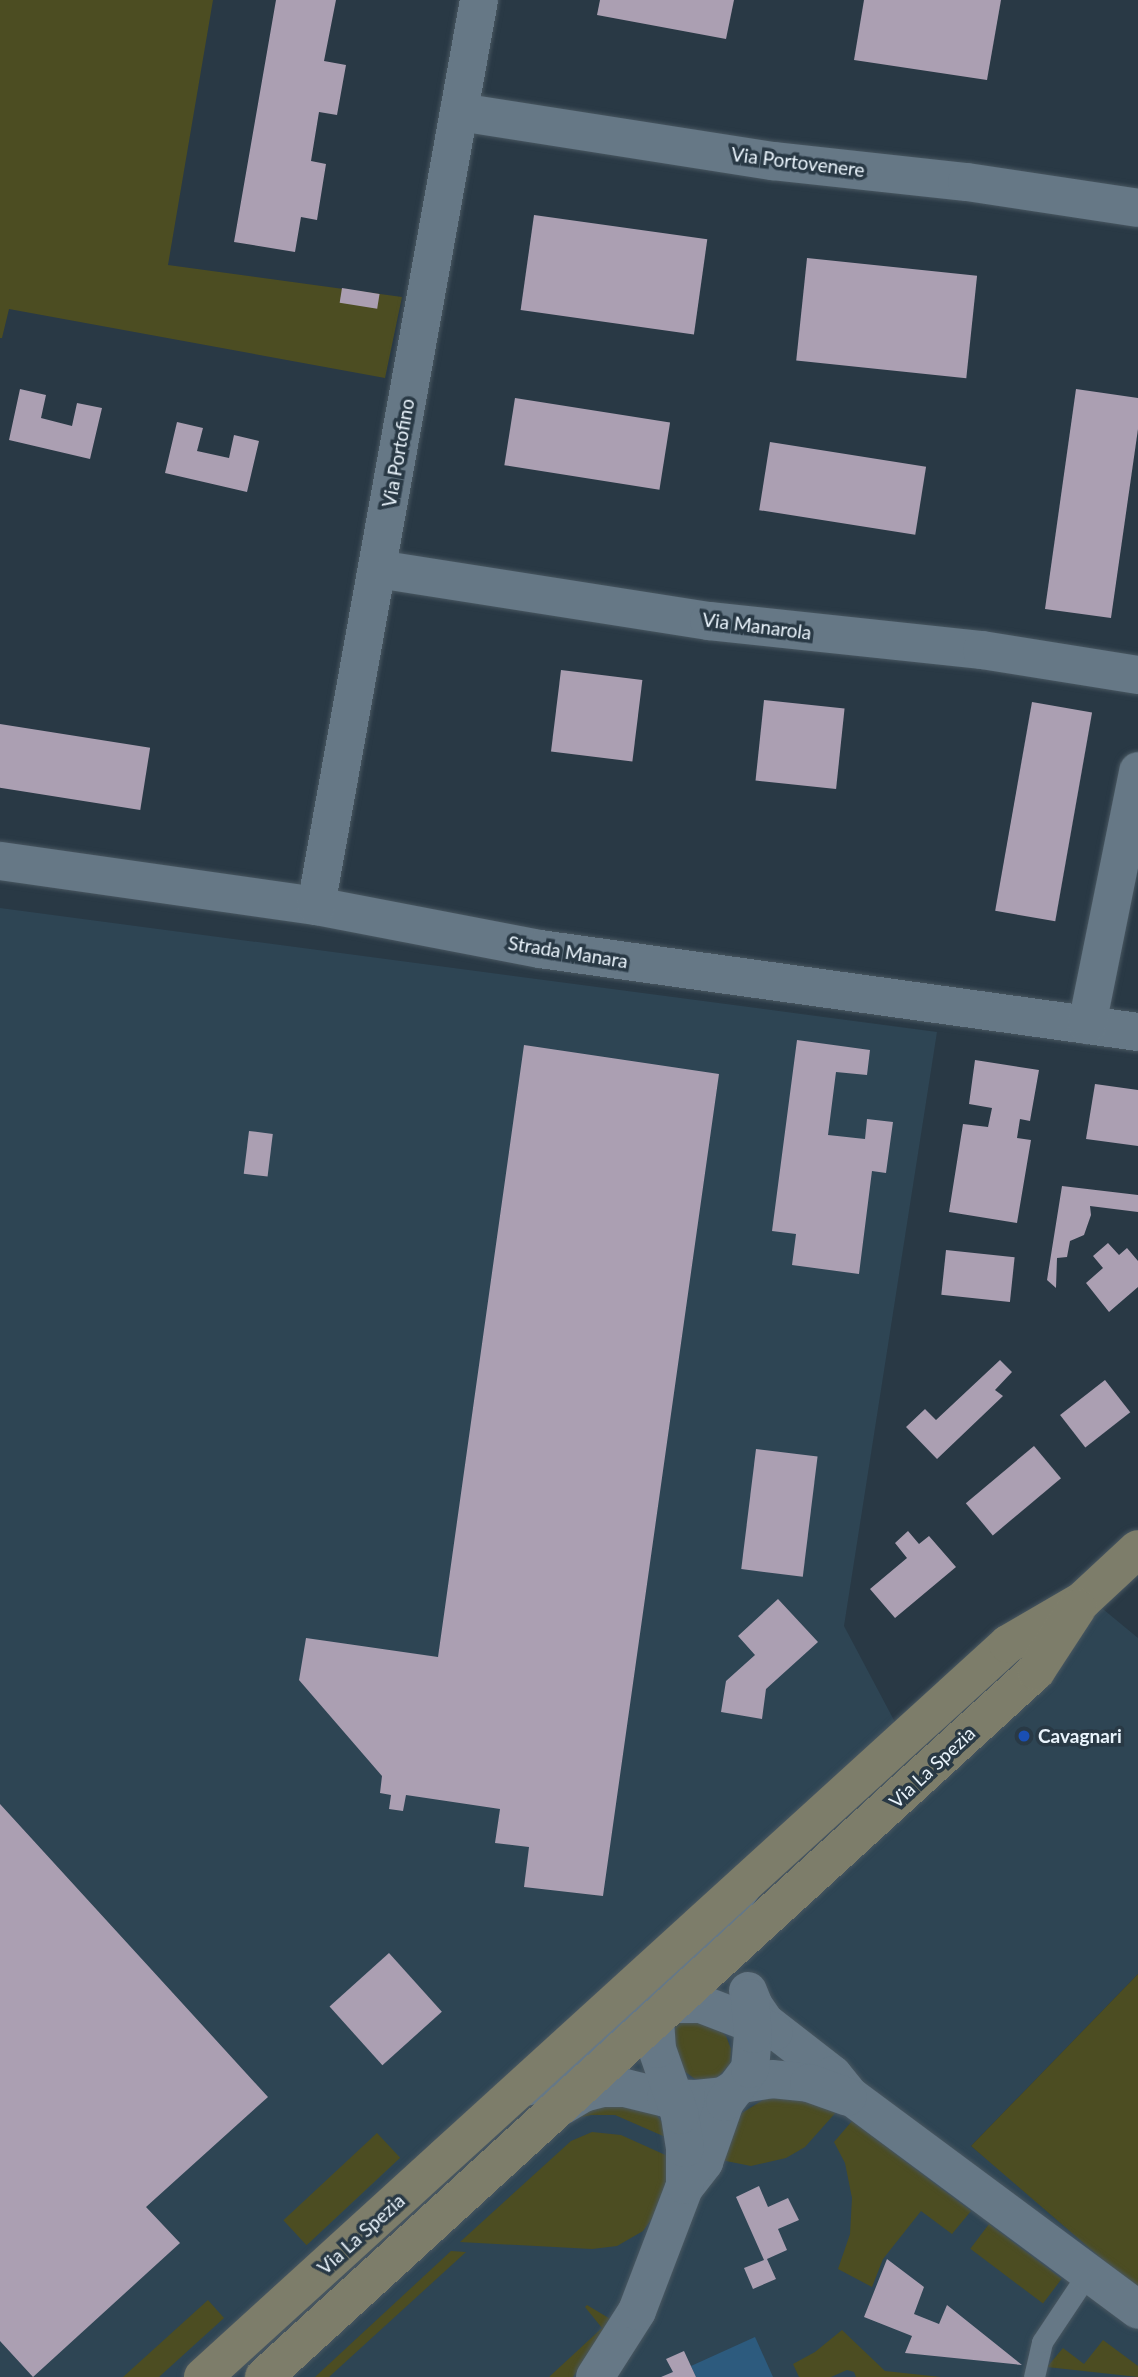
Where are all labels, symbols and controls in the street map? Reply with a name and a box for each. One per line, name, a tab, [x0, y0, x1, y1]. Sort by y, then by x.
street label: Via Portovenere	[730, 142, 866, 182]
street label: Via Portofino	[377, 397, 419, 509]
street label: Via Manarola	[701, 608, 813, 644]
street label: Strada Manara	[507, 931, 629, 973]
street label: Via La Spezia	[884, 1721, 980, 1813]
place label: Cavagnari	[1038, 1725, 1122, 1747]
marker: Cavagnari	[1016, 1728, 1032, 1744]
street label: Via La Spezia	[313, 2189, 409, 2279]

